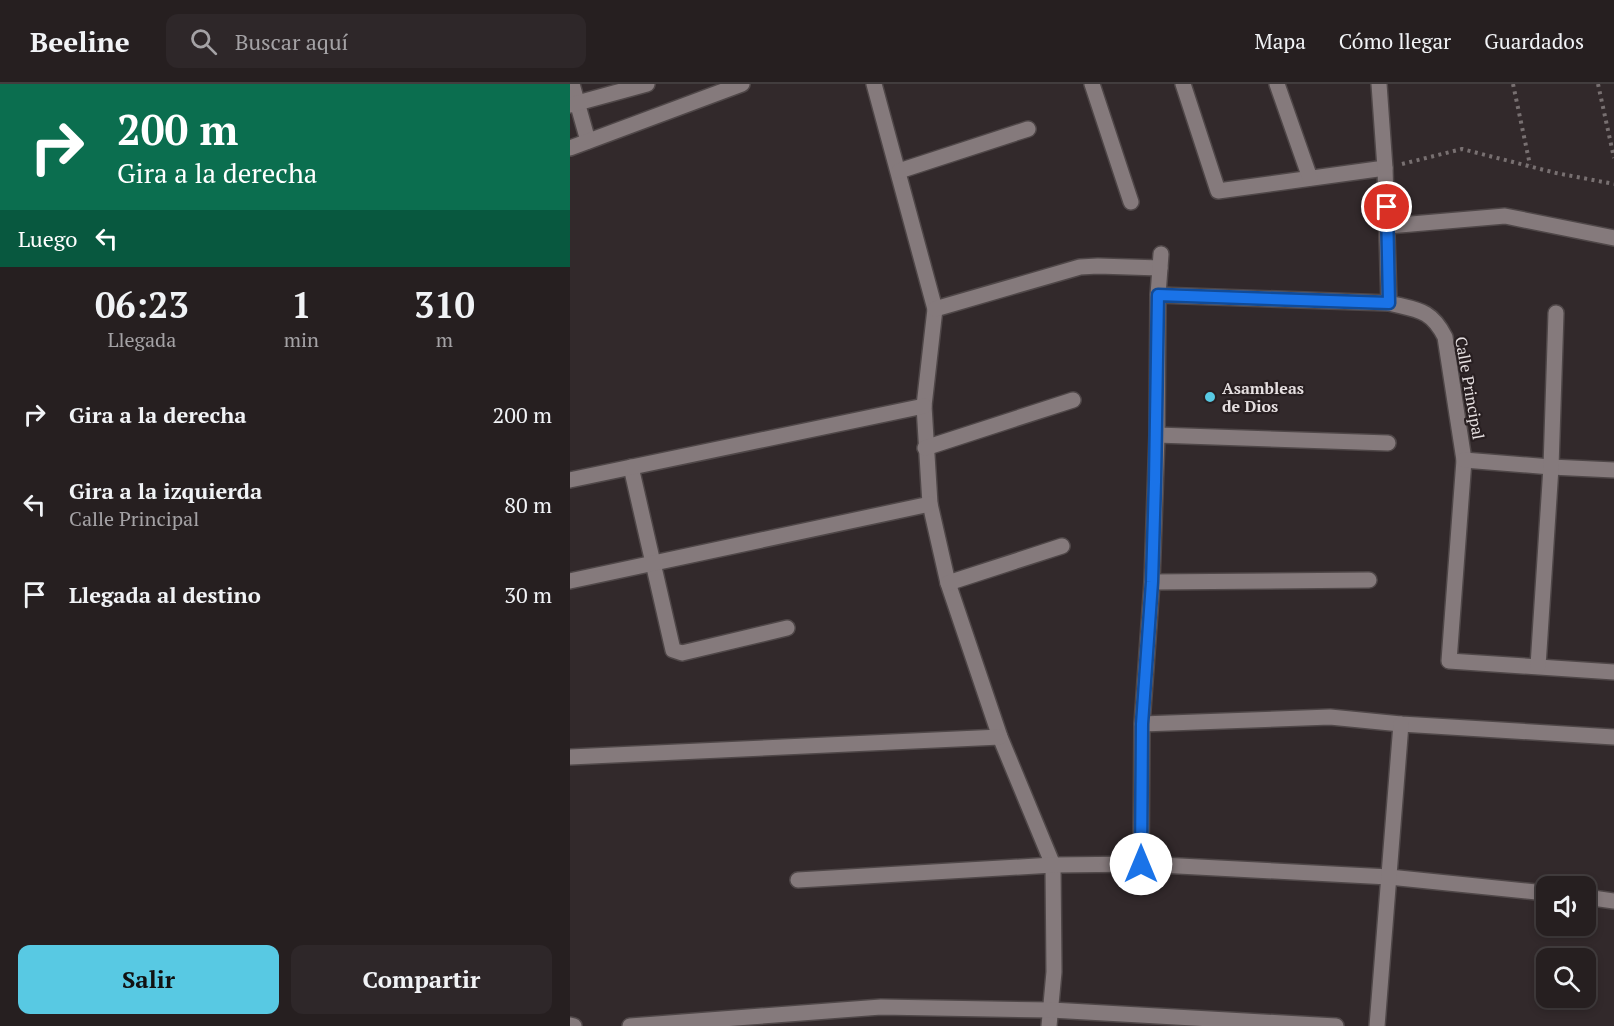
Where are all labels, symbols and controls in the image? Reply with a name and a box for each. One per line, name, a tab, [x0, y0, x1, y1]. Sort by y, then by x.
search box	[166, 14, 586, 68]
text: Beeline	[30, 23, 130, 60]
icon: search	[187, 25, 220, 58]
text: Buscar aquí	[235, 27, 348, 56]
text: Mapa	[1254, 27, 1306, 55]
text: Cómo llegar	[1339, 27, 1451, 55]
text: Guardados	[1484, 27, 1584, 55]
text: 200 m	[117, 101, 238, 157]
icon: right	[18, 108, 96, 186]
text: Gira a la derecha	[117, 155, 317, 191]
pin	[1361, 181, 1412, 232]
icon: arrive	[1370, 190, 1403, 223]
icon: left	[90, 222, 123, 255]
text: Luego	[18, 224, 78, 253]
text: 06:23	[95, 281, 189, 328]
text: 1	[291, 281, 312, 328]
text: 310	[414, 281, 475, 328]
text: Llegada	[107, 326, 176, 353]
text: min	[284, 326, 319, 353]
text: m	[436, 326, 453, 353]
street label: Calle Principal	[1450, 335, 1490, 441]
place label: Asambleas de Dios	[1222, 377, 1304, 417]
marker: Asambleas de Dios	[1203, 390, 1217, 404]
icon: right	[18, 398, 51, 431]
text: Gira a la derecha	[69, 400, 247, 429]
text: 200 m	[492, 400, 552, 429]
text: Gira a la izquierda	[69, 476, 262, 505]
icon: left	[18, 488, 51, 521]
text: 80 m	[504, 490, 552, 519]
text: Calle Principal	[69, 505, 199, 532]
icon: arrive	[18, 578, 51, 611]
text: Llegada al destino	[69, 580, 261, 609]
text: 30 m	[504, 580, 552, 609]
position arrow	[1109, 832, 1173, 896]
map controls	[1536, 876, 1596, 1008]
button: sound	[1536, 876, 1596, 936]
button: Salir	[18, 945, 279, 1014]
button: Compartir	[291, 945, 552, 1014]
button: search	[1536, 948, 1596, 1008]

